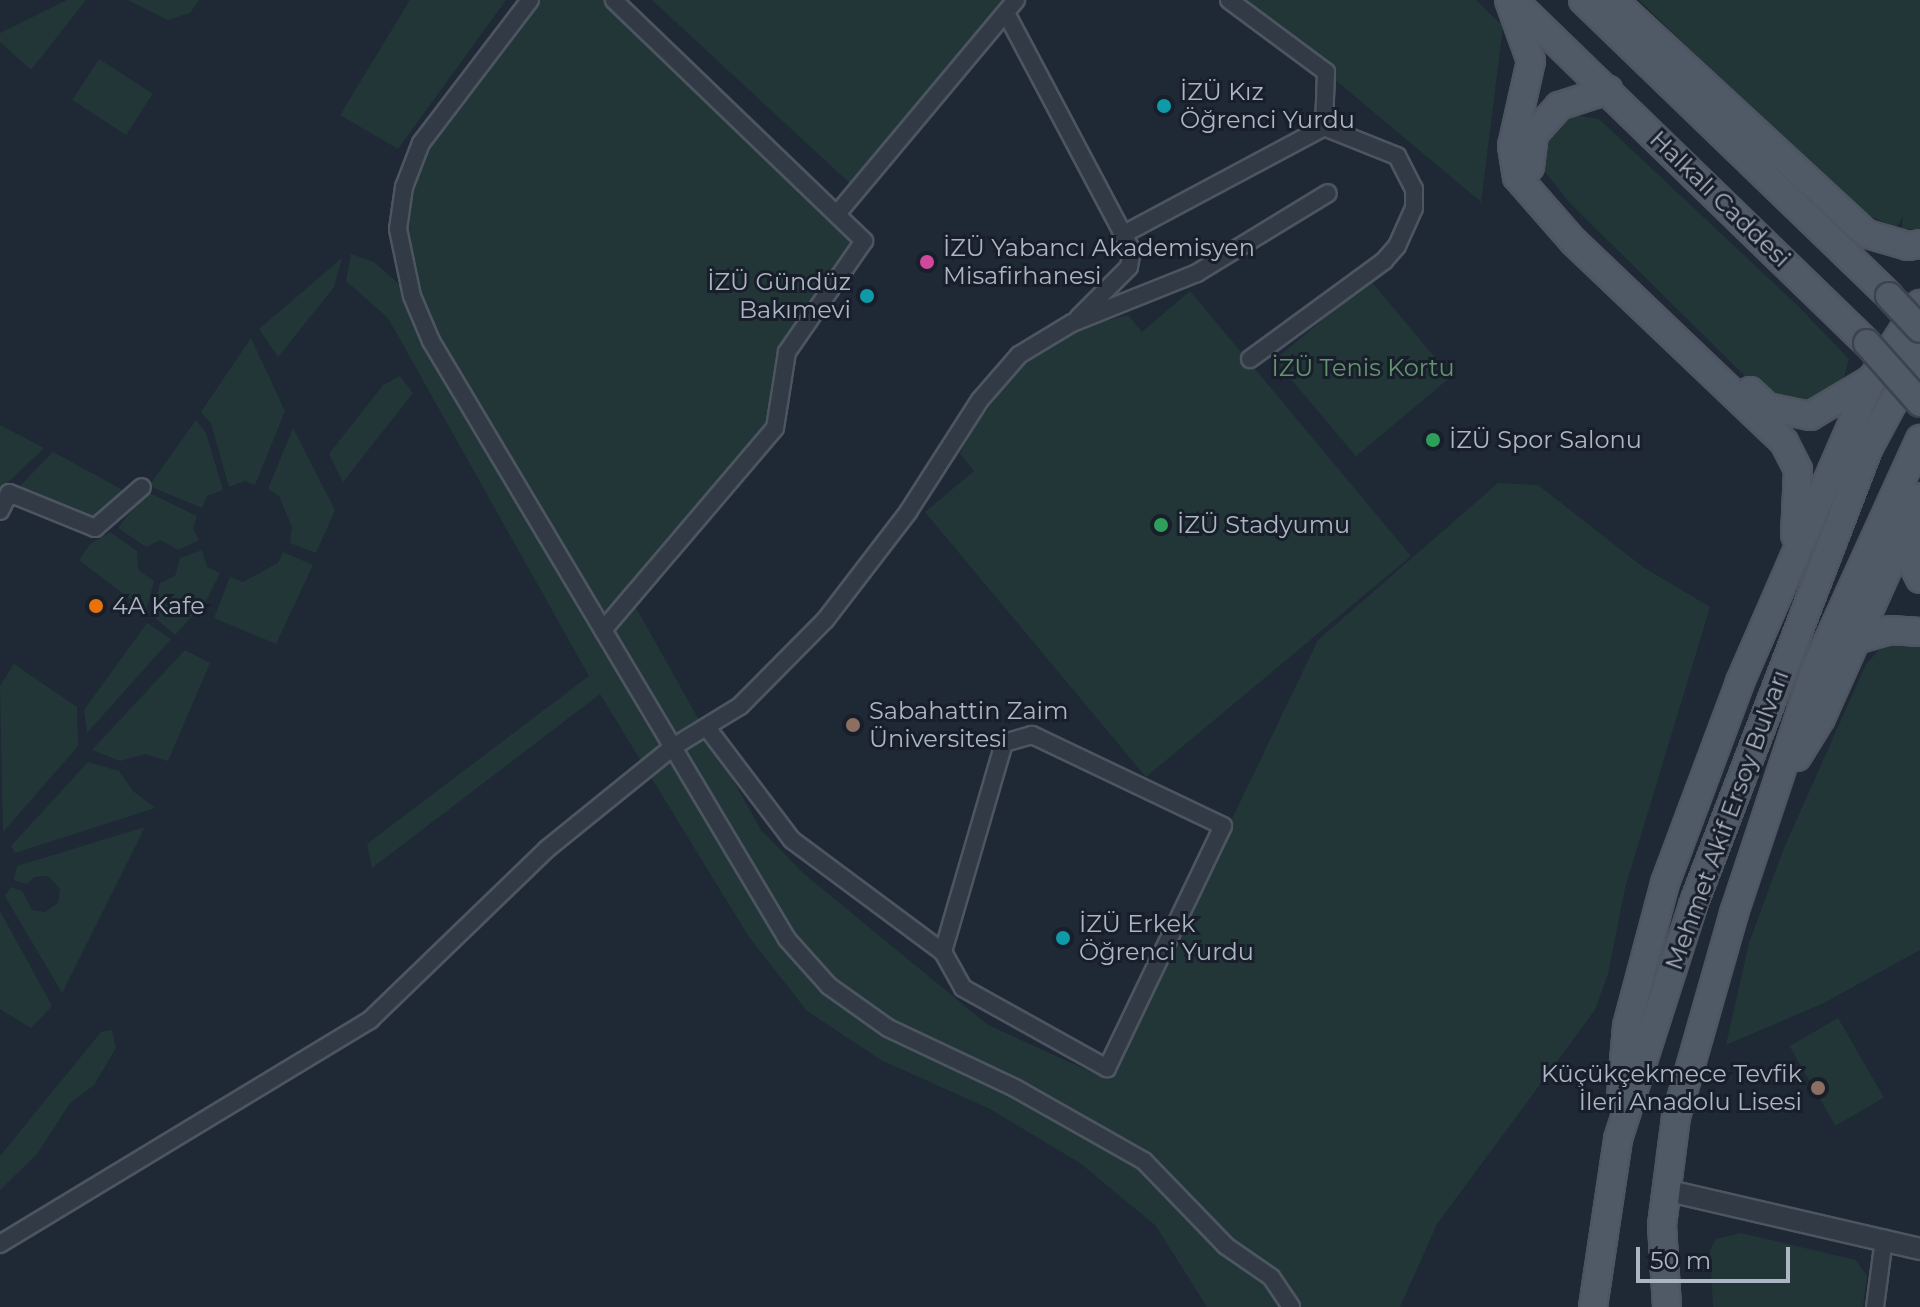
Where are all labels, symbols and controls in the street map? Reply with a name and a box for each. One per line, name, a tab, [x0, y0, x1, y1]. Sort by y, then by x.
place label: İZÜ Kız Öğrenci Yurdu	[1180, 78, 1355, 134]
marker: İZÜ Kız Öğrenci Yurdu	[1155, 97, 1173, 115]
street label: Halkalı Caddesi	[1644, 125, 1796, 273]
place label: İZÜ Yabancı Akademisyen Misafirhanesi	[943, 234, 1255, 290]
marker: İZÜ Yabancı Akademisyen Misafirhanesi	[918, 253, 936, 271]
place label: İZÜ Gündüz Bakımevi	[707, 268, 851, 324]
marker: İZÜ Gündüz Bakımevi	[858, 287, 876, 305]
park label: İZÜ Tenis Kortu	[1271, 354, 1455, 382]
place label: İZÜ Spor Salonu	[1449, 426, 1642, 454]
marker: İZÜ Spor Salonu	[1424, 431, 1442, 449]
place label: İZÜ Stadyumu	[1177, 511, 1350, 539]
marker: İZÜ Stadyumu	[1152, 516, 1170, 534]
place label: 4A Kafe	[112, 592, 205, 620]
marker: 4A Kafe	[87, 597, 105, 615]
street label: Mehmet Akif Ersoy Bulvarı	[1659, 666, 1795, 974]
place label: Sabahattin Zaim Üniversitesi	[869, 697, 1068, 753]
marker: Sabahattin Zaim Üniversitesi	[844, 716, 862, 734]
place label: İZÜ Erkek Öğrenci Yurdu	[1079, 910, 1254, 966]
marker: İZÜ Erkek Öğrenci Yurdu	[1054, 929, 1072, 947]
place label: Küçükçekmece Tevfik İleri Anadolu Lisesi	[1541, 1060, 1802, 1116]
marker: Küçükçekmece Tevfik İleri Anadolu Lisesi	[1809, 1079, 1827, 1097]
scale bar	[1640, 1231, 1794, 1281]
text: 50 m	[1650, 1246, 1711, 1275]

